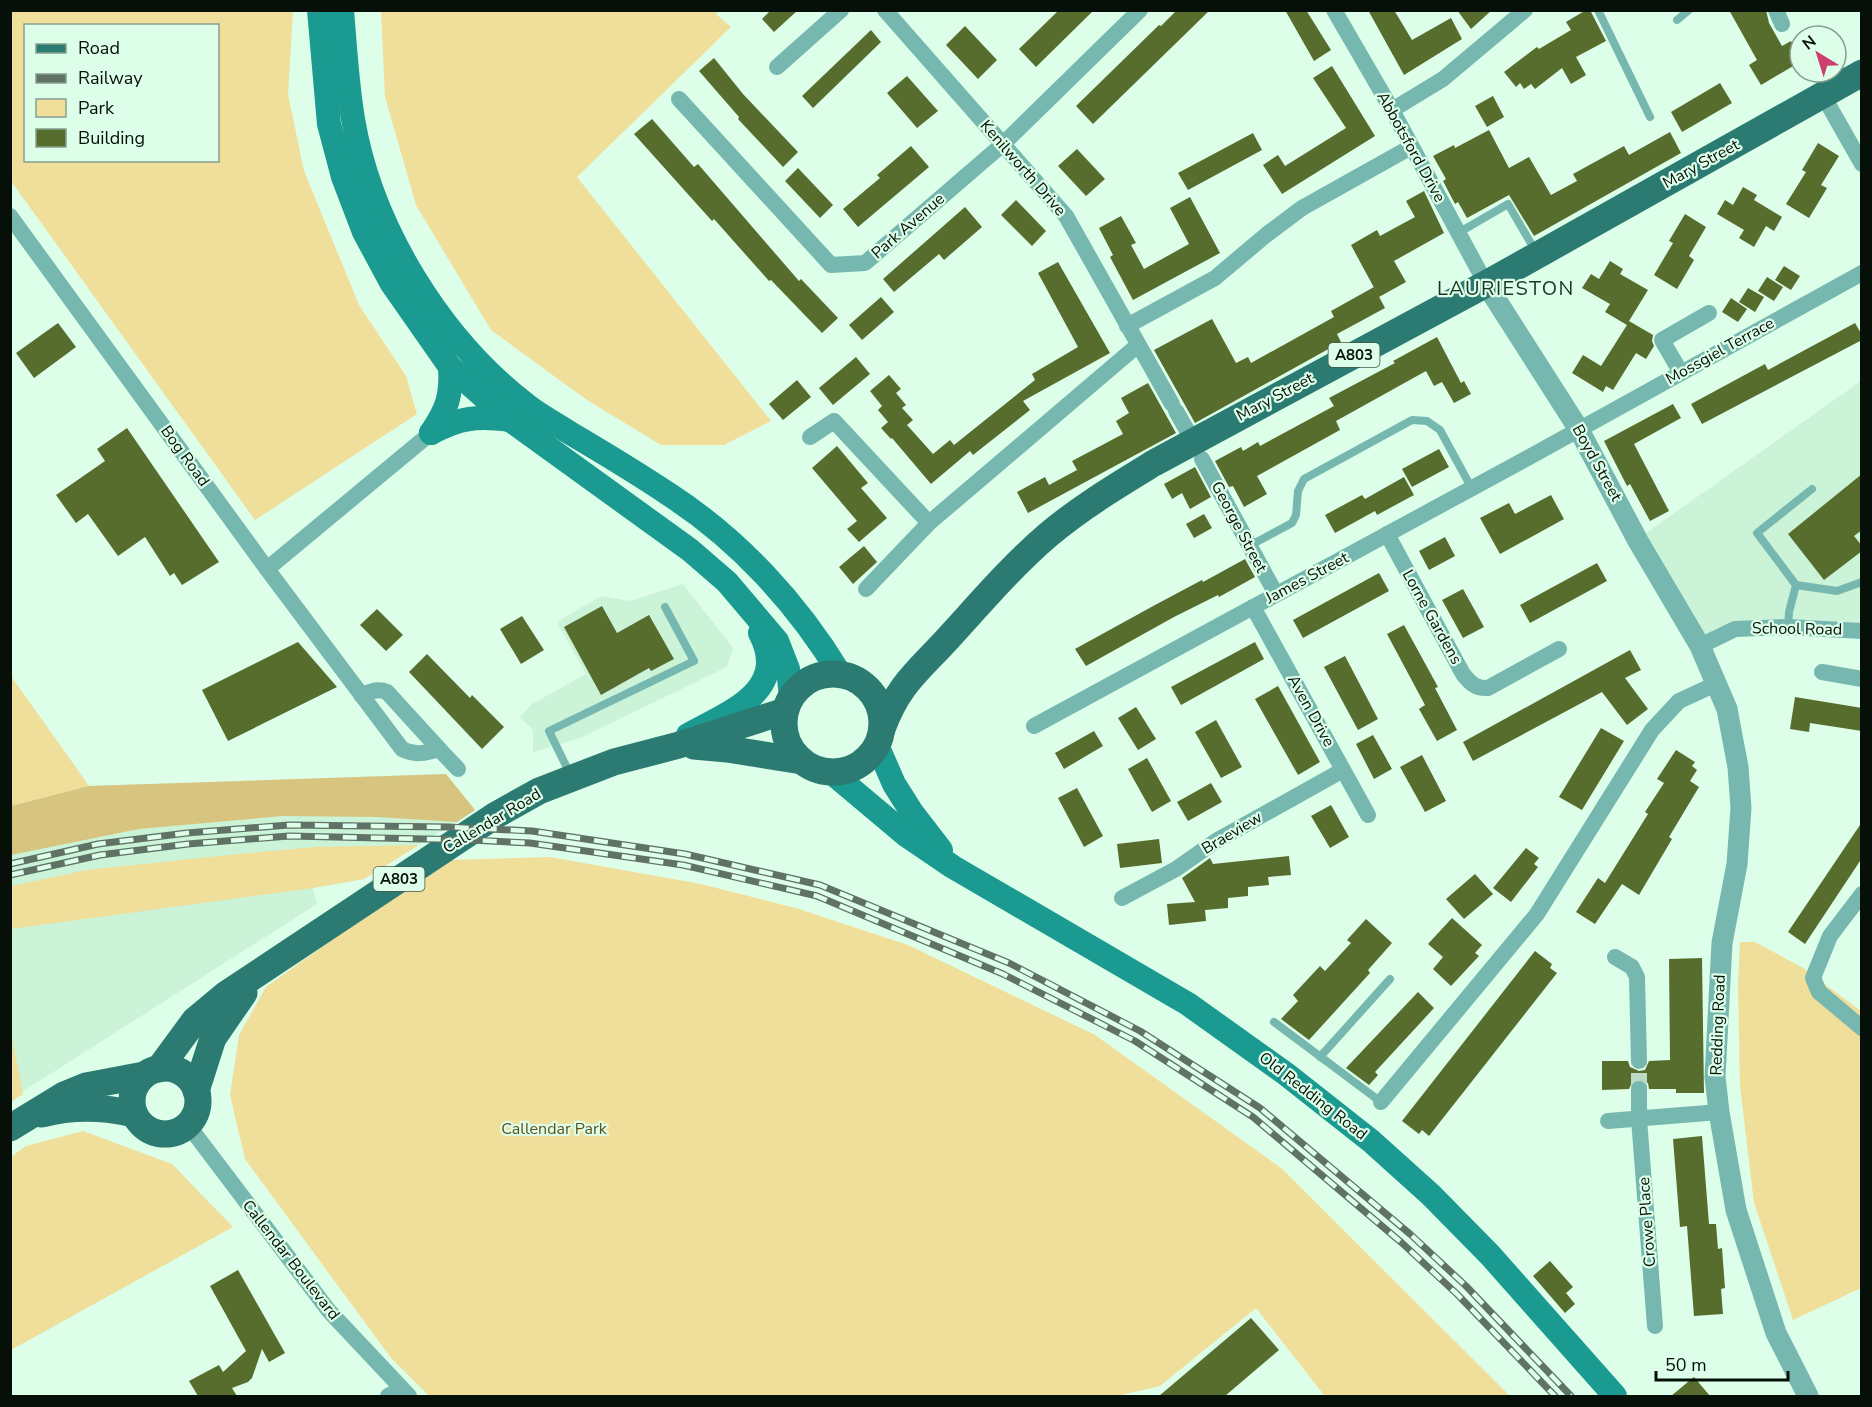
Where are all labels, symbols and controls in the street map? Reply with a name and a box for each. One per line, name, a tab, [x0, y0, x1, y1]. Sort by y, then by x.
legend	[24, 24, 219, 162]
north arrow	[1788, 24, 1848, 84]
text: N	[1798, 31, 1821, 55]
text: Road	[78, 36, 120, 60]
text: Railway	[78, 66, 143, 90]
street label: Abbotsford Drive	[1371, 88, 1451, 206]
text: Park	[78, 96, 115, 120]
street label: Kenilworth Drive	[975, 115, 1071, 221]
text: Building	[78, 126, 145, 150]
street label: Mary Street	[1659, 134, 1744, 194]
street label: Park Avenue	[867, 188, 949, 264]
district label: LAURIESTON	[1437, 275, 1575, 302]
street label: Mossgiel Terrace	[1662, 312, 1778, 390]
road number: A803	[1328, 343, 1380, 367]
street label: Mary Street	[1233, 367, 1318, 427]
street label: Bog Road	[155, 421, 215, 491]
street label: Boyd Street	[1567, 421, 1627, 506]
street label: George Street	[1206, 478, 1272, 577]
street label: James Street	[1261, 547, 1353, 610]
street label: Lorne Gardens	[1397, 566, 1467, 668]
street label: School Road	[1752, 617, 1842, 641]
street label: Aven Drive	[1282, 671, 1340, 751]
street label: Callendar Road	[439, 783, 545, 859]
street label: Braeview	[1198, 806, 1267, 860]
road number: A803	[374, 867, 424, 891]
street label: Redding Road	[1705, 974, 1731, 1076]
street label: Old Redding Road	[1254, 1047, 1372, 1145]
park label: Callendar Park	[501, 1118, 608, 1140]
street label: Crowe Place	[1633, 1176, 1661, 1268]
street label: Callendar Boulevard	[237, 1195, 345, 1325]
scale bar	[1656, 1344, 1788, 1382]
text: 50 m	[1665, 1353, 1707, 1377]

